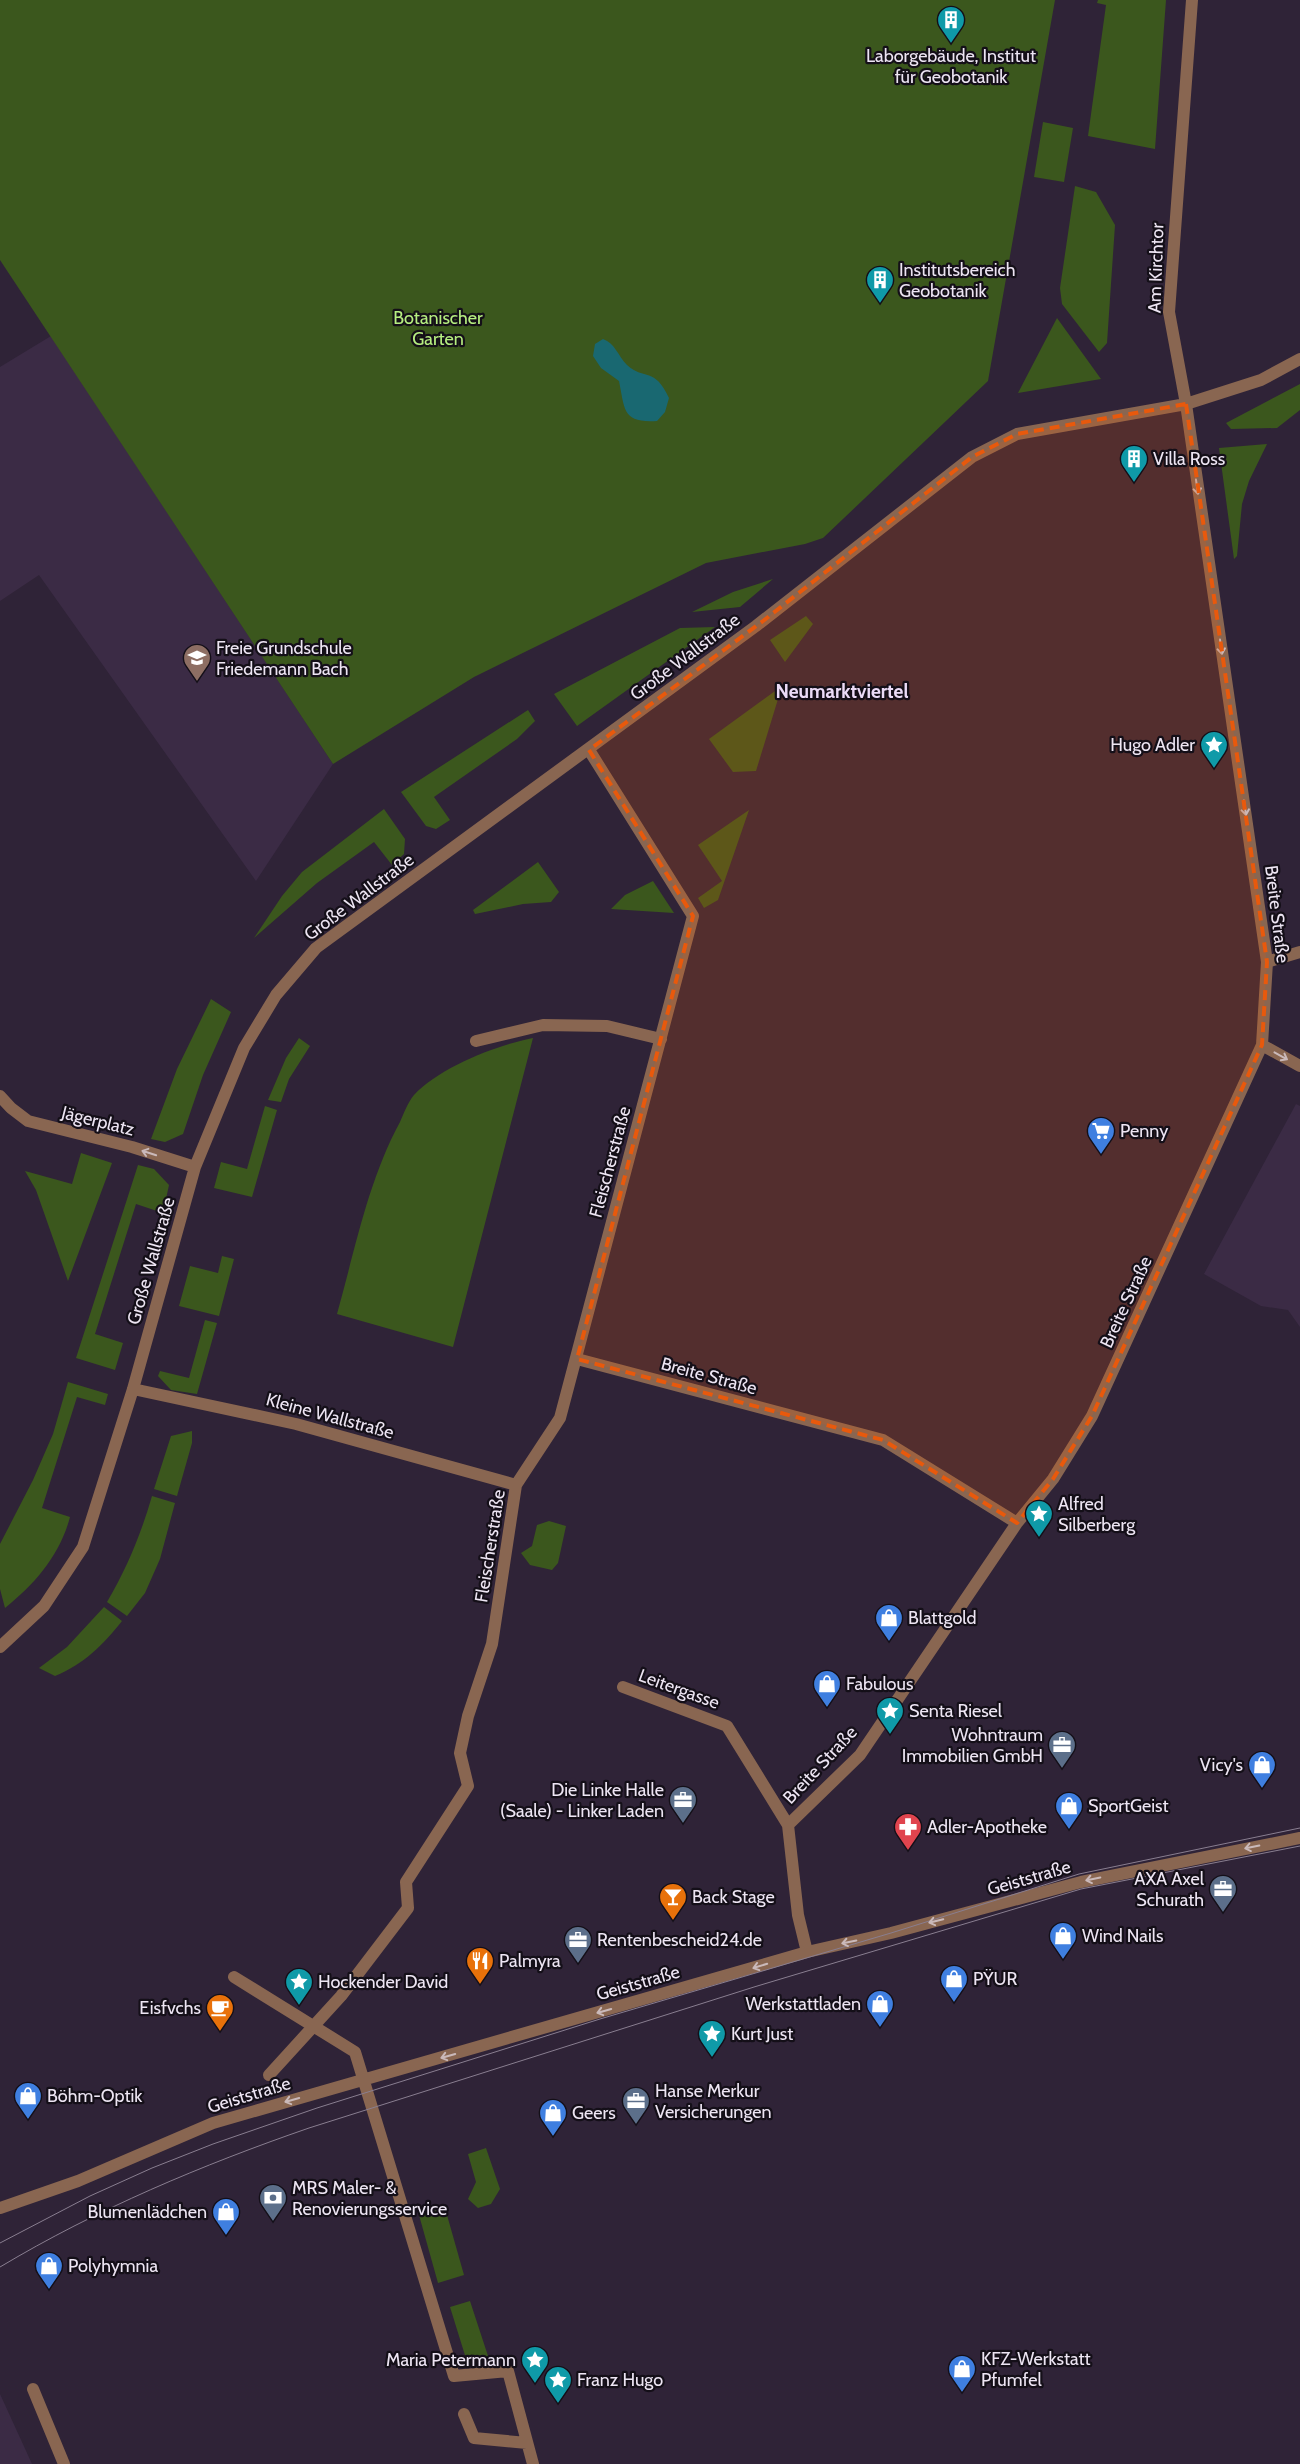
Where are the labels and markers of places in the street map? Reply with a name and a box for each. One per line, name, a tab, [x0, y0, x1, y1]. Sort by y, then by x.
building icon: Laborgebäude, Institut für Geobotanik	[936, 5, 966, 44]
place label: Laborgebäude, Institut für Geobotanik	[866, 45, 1036, 88]
place label: Institutsbereich Geobotanik	[899, 259, 1015, 302]
building icon: Institutsbereich Geobotanik	[865, 265, 895, 304]
building icon: Villa Ross	[1119, 444, 1149, 483]
place label: Villa Ross	[1153, 448, 1225, 470]
place label: Freie Grundschule Friedemann Bach	[216, 637, 352, 680]
school or university icon: Freie Grundschule Friedemann Bach	[182, 643, 212, 682]
place icon: Hugo Adler	[1199, 730, 1229, 769]
place label: Hugo Adler	[1110, 734, 1195, 756]
supermarket icon: Penny	[1086, 1116, 1116, 1155]
place label: Penny	[1120, 1120, 1168, 1142]
place label: Alfred Silberberg	[1058, 1493, 1136, 1536]
place icon: Alfred Silberberg	[1024, 1499, 1054, 1538]
shop icon: Blattgold	[874, 1603, 904, 1642]
place label: Blattgold	[908, 1607, 977, 1629]
shop icon: Fabulous	[812, 1669, 842, 1708]
place label: Fabulous	[846, 1673, 913, 1695]
place icon: Senta Riesel	[875, 1696, 905, 1735]
place label: Senta Riesel	[909, 1700, 1003, 1722]
place label: Wohntraum Immobilien GmbH	[902, 1724, 1043, 1767]
office icon: Wohntraum Immobilien GmbH	[1047, 1730, 1077, 1769]
shop icon: Vicy's	[1247, 1750, 1277, 1789]
place label: Vicy's	[1200, 1754, 1243, 1776]
place label: Die Linke Halle (Saale) - Linker Laden	[500, 1779, 664, 1822]
office icon: Die Linke Halle (Saale) - Linker Laden	[668, 1785, 698, 1824]
shop icon: SportGeist	[1054, 1791, 1084, 1830]
place label: SportGeist	[1088, 1795, 1169, 1817]
pharmacy icon: Adler-Apotheke	[893, 1812, 923, 1851]
place label: Adler-Apotheke	[927, 1816, 1047, 1838]
place label: AXA Axel Schurath	[1134, 1868, 1205, 1911]
office icon: AXA Axel Schurath	[1208, 1874, 1238, 1913]
bar icon: Back Stage	[658, 1882, 688, 1921]
place label: Back Stage	[692, 1886, 775, 1908]
shop icon: Wind Nails	[1048, 1921, 1078, 1960]
office icon: Rentenbescheid24.de	[563, 1925, 593, 1964]
place label: Wind Nails	[1082, 1925, 1164, 1947]
place label: Rentenbescheid24.de	[597, 1929, 762, 1951]
restaurant icon: Palmyra	[465, 1946, 495, 1985]
place label: Palmyra	[499, 1950, 561, 1972]
shop icon: PŸUR	[939, 1964, 969, 2003]
place icon: Hockender David	[284, 1967, 314, 2006]
place label: PŸUR	[973, 1968, 1018, 1990]
place label: Hockender David	[318, 1971, 448, 1993]
shop icon: Werkstattladen	[865, 1989, 895, 2028]
cafe icon: Eisfvchs	[205, 1993, 235, 2032]
place label: Werkstattladen	[745, 1993, 861, 2015]
place label: Eisfvchs	[139, 1997, 201, 2019]
place icon: Kurt Just	[697, 2019, 727, 2058]
place label: Kurt Just	[731, 2023, 793, 2045]
place label: Hanse Merkur Versicherungen	[655, 2080, 772, 2123]
shop icon: Böhm-Optik	[13, 2081, 43, 2120]
place label: Böhm-Optik	[47, 2085, 143, 2107]
office icon: Hanse Merkur Versicherungen	[621, 2086, 651, 2125]
shop icon: Geers	[538, 2098, 568, 2137]
place label: Geers	[572, 2102, 616, 2124]
place label: MRS Maler- & Renovierungsservice	[292, 2177, 447, 2220]
bank icon: MRS Maler- & Renovierungsservice	[258, 2183, 288, 2222]
shop icon: Blumenlädchen	[211, 2197, 241, 2236]
place label: Blumenlädchen	[88, 2201, 207, 2223]
shop icon: Polyhymnia	[34, 2251, 64, 2290]
place label: Polyhymnia	[68, 2255, 158, 2277]
place icon: Maria Petermann	[520, 2345, 550, 2384]
place label: KFZ-Werkstatt Pfumfel	[981, 2348, 1091, 2391]
place label: Maria Petermann	[386, 2349, 516, 2371]
shop icon: KFZ-Werkstatt Pfumfel	[947, 2354, 977, 2393]
place icon: Franz Hugo	[543, 2365, 573, 2404]
place label: Franz Hugo	[577, 2369, 663, 2391]

